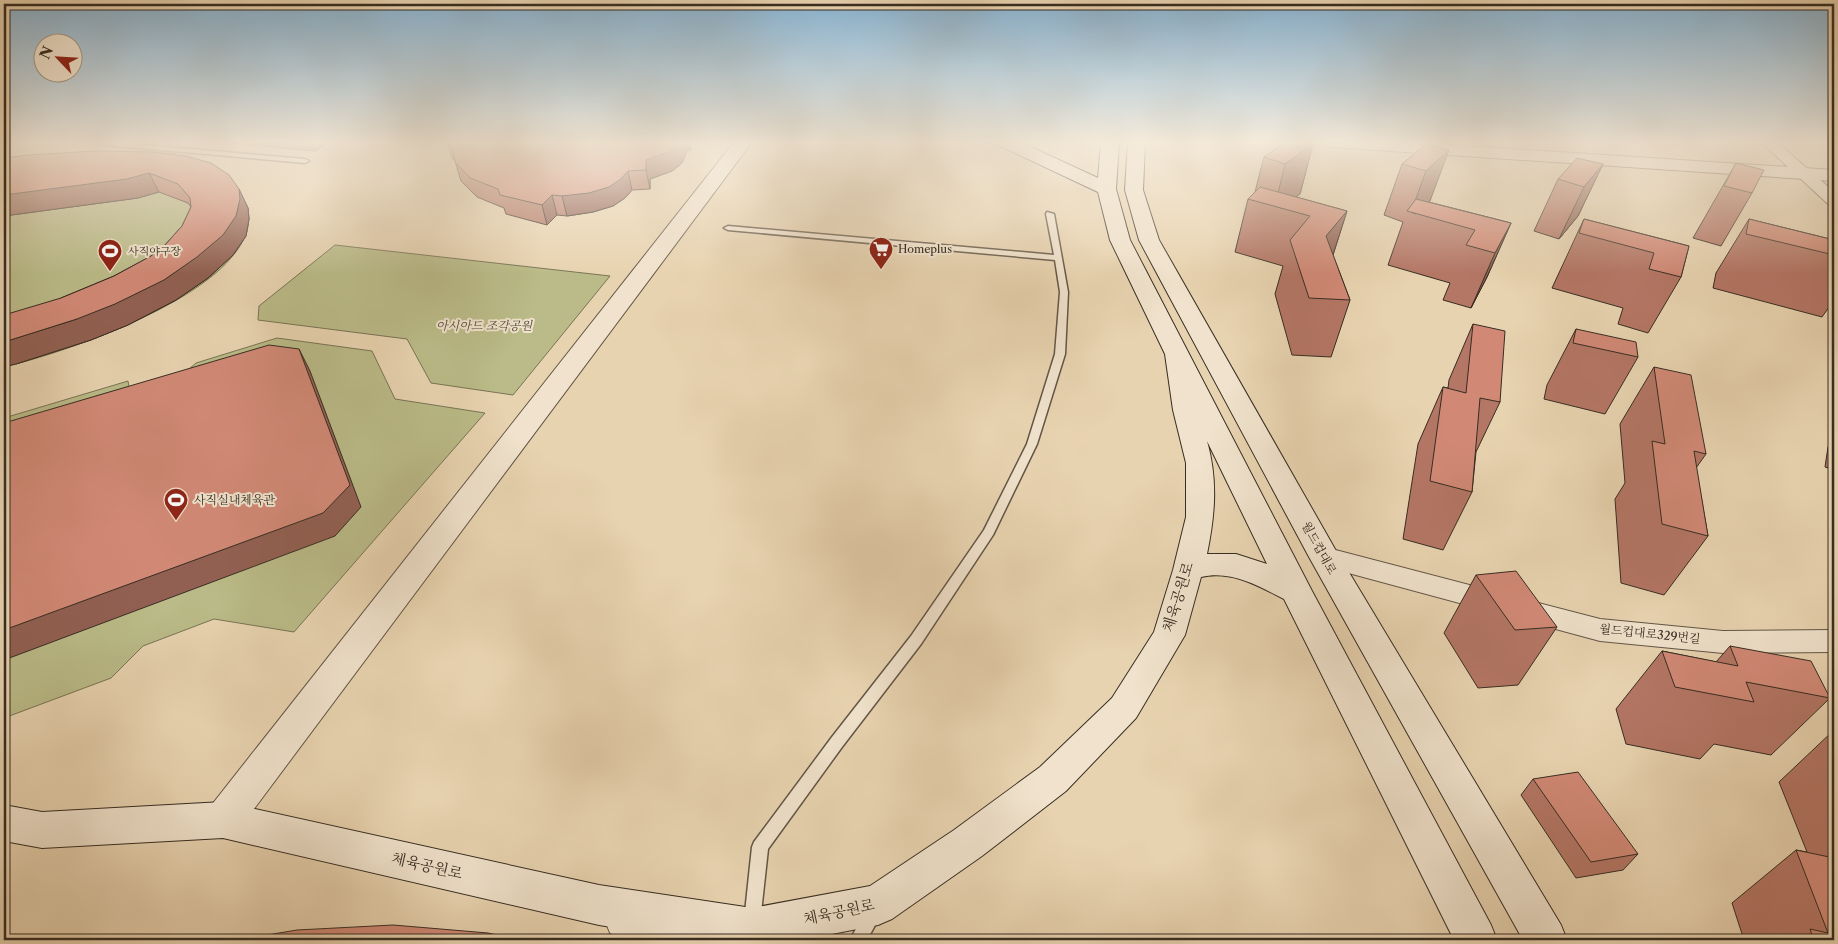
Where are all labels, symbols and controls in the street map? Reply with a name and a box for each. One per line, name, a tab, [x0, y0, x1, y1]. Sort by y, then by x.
north arrow	[32, 32, 82, 82]
text: N	[35, 43, 57, 62]
supermarket icon: Homeplus	[868, 236, 894, 270]
sports icon: 사직야구장	[97, 238, 123, 272]
place label: Homeplus	[898, 242, 952, 256]
place label: 사직야구장	[128, 244, 182, 258]
park label: 아시아드 조각공원	[436, 318, 533, 333]
sports icon: 사직실내체육관	[163, 487, 189, 521]
place label: 사직실내체육관	[194, 492, 276, 507]
street label: 월드컵대로	[1299, 519, 1340, 577]
street label: 체육공원로	[1158, 559, 1197, 634]
street label: 월드컵대로329번길	[1599, 621, 1701, 646]
street label: 체육공원로	[390, 848, 465, 883]
street label: 체육공원로	[801, 895, 877, 928]

